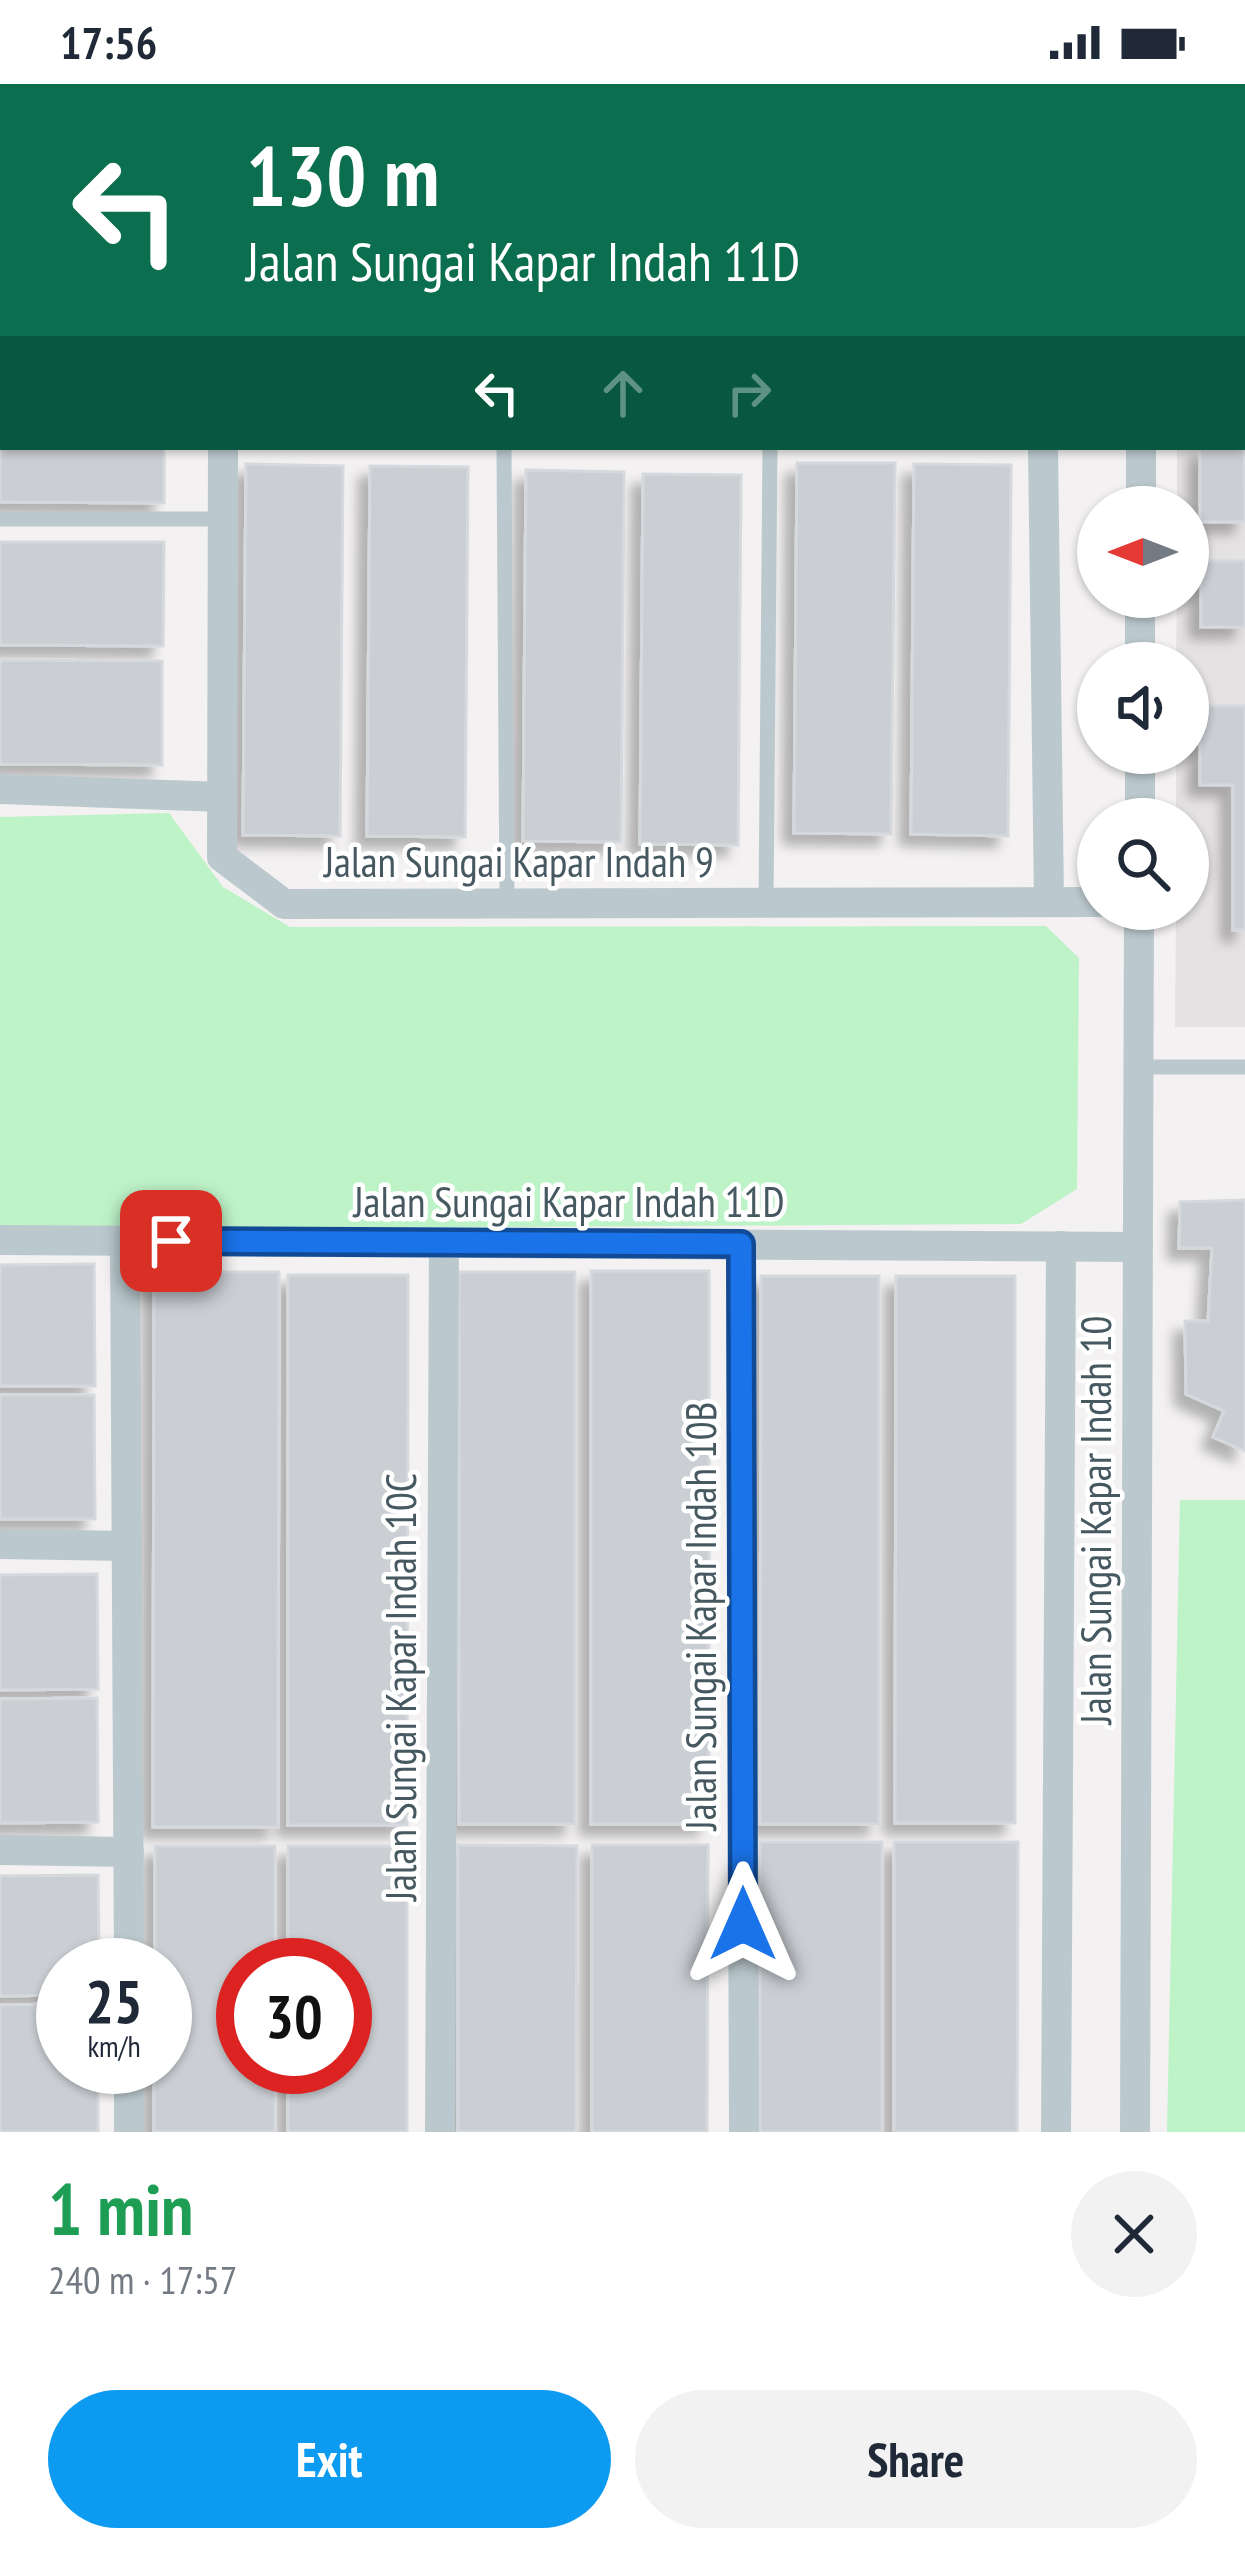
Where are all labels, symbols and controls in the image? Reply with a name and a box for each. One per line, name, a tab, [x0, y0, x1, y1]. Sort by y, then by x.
text: 17:56	[60, 13, 157, 71]
text: 130 m	[246, 120, 439, 229]
icon: left	[48, 132, 204, 288]
text: Jalan Sungai Kapar Indah 11D	[246, 226, 800, 296]
icon: left	[464, 360, 530, 426]
icon: ahead	[590, 360, 656, 426]
icon: right	[716, 360, 782, 426]
north arrow	[1077, 486, 1209, 618]
map controls	[1077, 486, 1209, 930]
button: sound	[1077, 642, 1209, 774]
button: search	[1077, 798, 1209, 930]
street label: Jalan Sungai Kapar Indah 9	[322, 834, 714, 889]
street label: Jalan Sungai Kapar Indah 11D	[351, 1174, 785, 1229]
pin	[120, 1190, 222, 1292]
icon: arrive	[138, 1208, 204, 1274]
street label: Jalan Sungai Kapar Indah 10	[1068, 1316, 1123, 1726]
street label: Jalan Sungai Kapar Indah 10B	[673, 1402, 728, 1832]
street label: Jalan Sungai Kapar Indah 10C	[373, 1473, 428, 1903]
position arrow	[680, 1861, 806, 1987]
speed limit sign: 30	[216, 1938, 372, 2094]
text: 25	[85, 1962, 143, 2040]
text: km/h	[87, 2026, 141, 2065]
text: 1 min	[48, 2162, 193, 2255]
button: close	[1071, 2171, 1197, 2297]
text: 240 m · 17:57	[48, 2254, 237, 2305]
button: Exit	[48, 2390, 611, 2528]
button: Share	[635, 2390, 1197, 2528]

